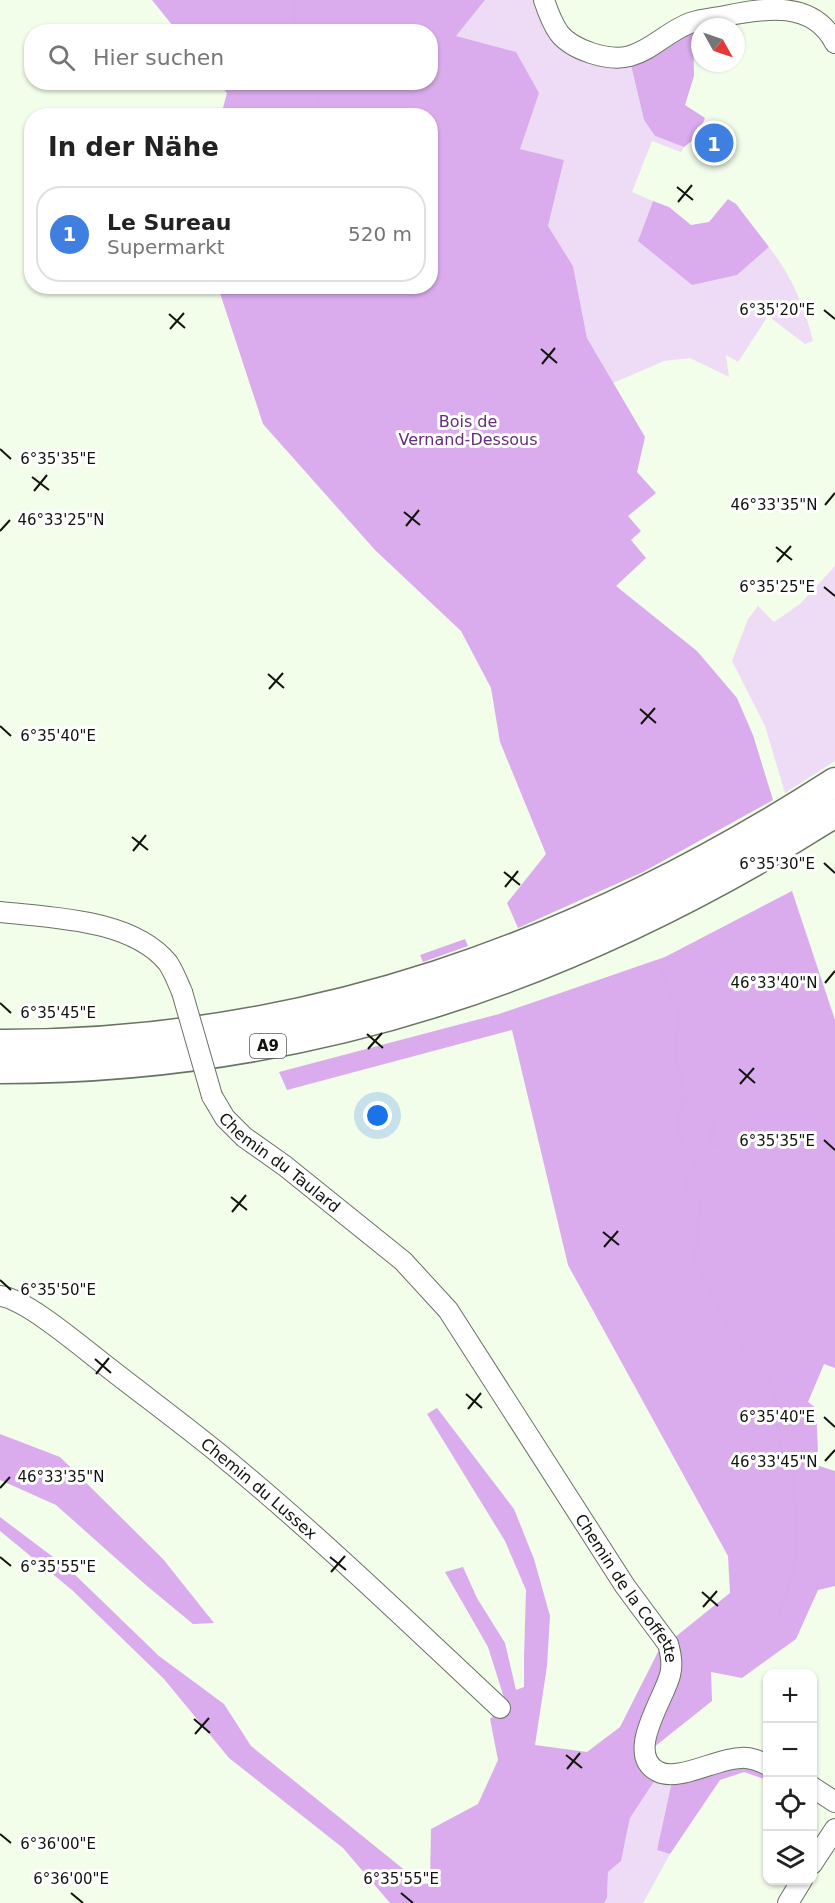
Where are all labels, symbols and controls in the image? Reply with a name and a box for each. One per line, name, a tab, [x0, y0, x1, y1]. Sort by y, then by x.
north arrow	[691, 18, 745, 72]
search box	[24, 24, 438, 90]
icon: search	[45, 41, 78, 74]
text: Hier suchen	[93, 45, 224, 70]
pin: 1	[694, 120, 734, 166]
text: In der Nähe	[48, 132, 219, 162]
text: Le Sureau	[107, 210, 231, 235]
text: 1	[63, 222, 76, 246]
text: 520 m	[348, 222, 412, 246]
text: Supermarkt	[107, 235, 225, 259]
text: 6°35'20"E	[739, 301, 815, 319]
park label: Bois de Vernand-Dessous	[399, 412, 537, 449]
text: 6°35'35"E	[20, 450, 96, 468]
text: 46°33'35"N	[730, 496, 818, 514]
text: 46°33'25"N	[17, 511, 105, 529]
text: 6°35'25"E	[739, 578, 815, 596]
text: 6°35'40"E	[20, 727, 96, 745]
text: 6°35'30"E	[739, 855, 815, 873]
text: 46°33'40"N	[730, 974, 818, 992]
text: 6°35'45"E	[20, 1004, 96, 1022]
road number: A9	[250, 1034, 286, 1058]
your location	[363, 1101, 392, 1130]
street label: Chemin du Taulard	[215, 1109, 344, 1217]
text: 6°35'35"E	[739, 1132, 815, 1150]
text: 6°35'50"E	[20, 1281, 96, 1299]
text: 6°35'40"E	[739, 1408, 815, 1426]
street label: Chemin du Lussex	[197, 1434, 321, 1543]
text: 46°33'45"N	[730, 1453, 818, 1471]
text: 46°33'35"N	[17, 1468, 105, 1486]
street label: Chemin de la Coffette	[571, 1510, 681, 1664]
text: 6°35'55"E	[20, 1558, 96, 1576]
map controls	[763, 1669, 817, 1885]
button: +	[763, 1669, 817, 1723]
button: −	[763, 1723, 817, 1777]
button: locate	[763, 1777, 817, 1831]
button: layers	[763, 1831, 817, 1885]
text: 6°36'00"E	[20, 1835, 96, 1853]
text: 6°36'00"E	[33, 1870, 109, 1888]
text: 6°35'55"E	[363, 1870, 439, 1888]

